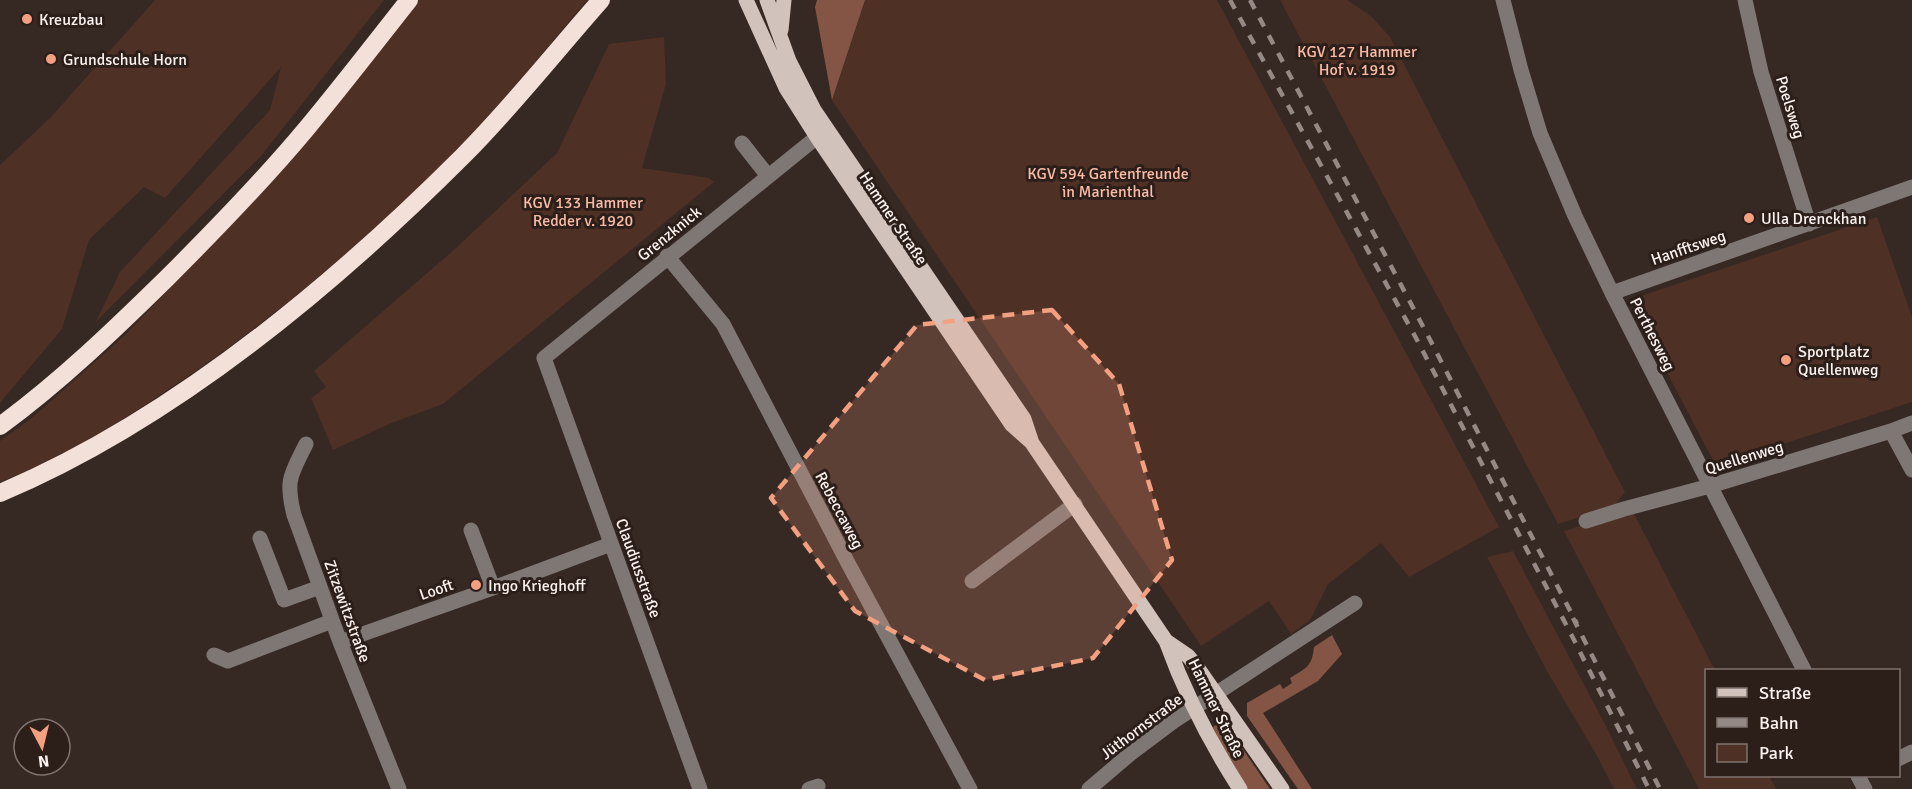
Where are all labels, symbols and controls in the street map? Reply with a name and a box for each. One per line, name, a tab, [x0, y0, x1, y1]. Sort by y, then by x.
place label: Kreuzbau	[39, 10, 103, 30]
marker: Kreuzbau	[20, 12, 34, 26]
park label: KGV 127 Hammer Hof v. 1919	[1297, 42, 1417, 80]
place label: Grundschule Horn	[63, 50, 187, 70]
marker: Grundschule Horn	[44, 52, 58, 66]
street label: Poelsweg	[1771, 74, 1809, 141]
park label: KGV 594 Gartenfreunde in Marienthal	[1027, 164, 1189, 202]
street label: Hammer Straße	[855, 168, 932, 269]
park label: KGV 133 Hammer Redder v. 1920	[523, 193, 643, 231]
street label: Grenzknick	[634, 202, 706, 266]
place label: Ulla Drenckhan	[1761, 209, 1866, 229]
marker: Ulla Drenckhan	[1742, 211, 1756, 225]
street label: Hanfftsweg	[1648, 226, 1728, 270]
street label: Perthesweg	[1625, 294, 1679, 375]
place label: Sportplatz Quellenweg	[1798, 342, 1879, 380]
marker: Sportplatz Quellenweg	[1779, 353, 1793, 367]
street label: Quellenweg	[1703, 437, 1786, 479]
street label: Rebeccaweg	[810, 468, 868, 553]
street label: Claudiusstraße	[611, 516, 665, 621]
street label: Zitzewitzstraße	[319, 557, 375, 665]
street label: Looft	[417, 575, 457, 605]
place label: Ingo Krieghoff	[488, 576, 586, 596]
marker: Ingo Krieghoff	[469, 578, 483, 592]
street label: Hammer Straße	[1183, 655, 1249, 761]
legend	[1705, 669, 1900, 777]
text: Straße	[1759, 682, 1811, 704]
street label: Jüthornstraße	[1097, 689, 1187, 764]
text: Bahn	[1759, 712, 1799, 734]
north arrow	[12, 717, 72, 777]
text: Park	[1759, 742, 1794, 764]
text: N	[37, 750, 50, 771]

